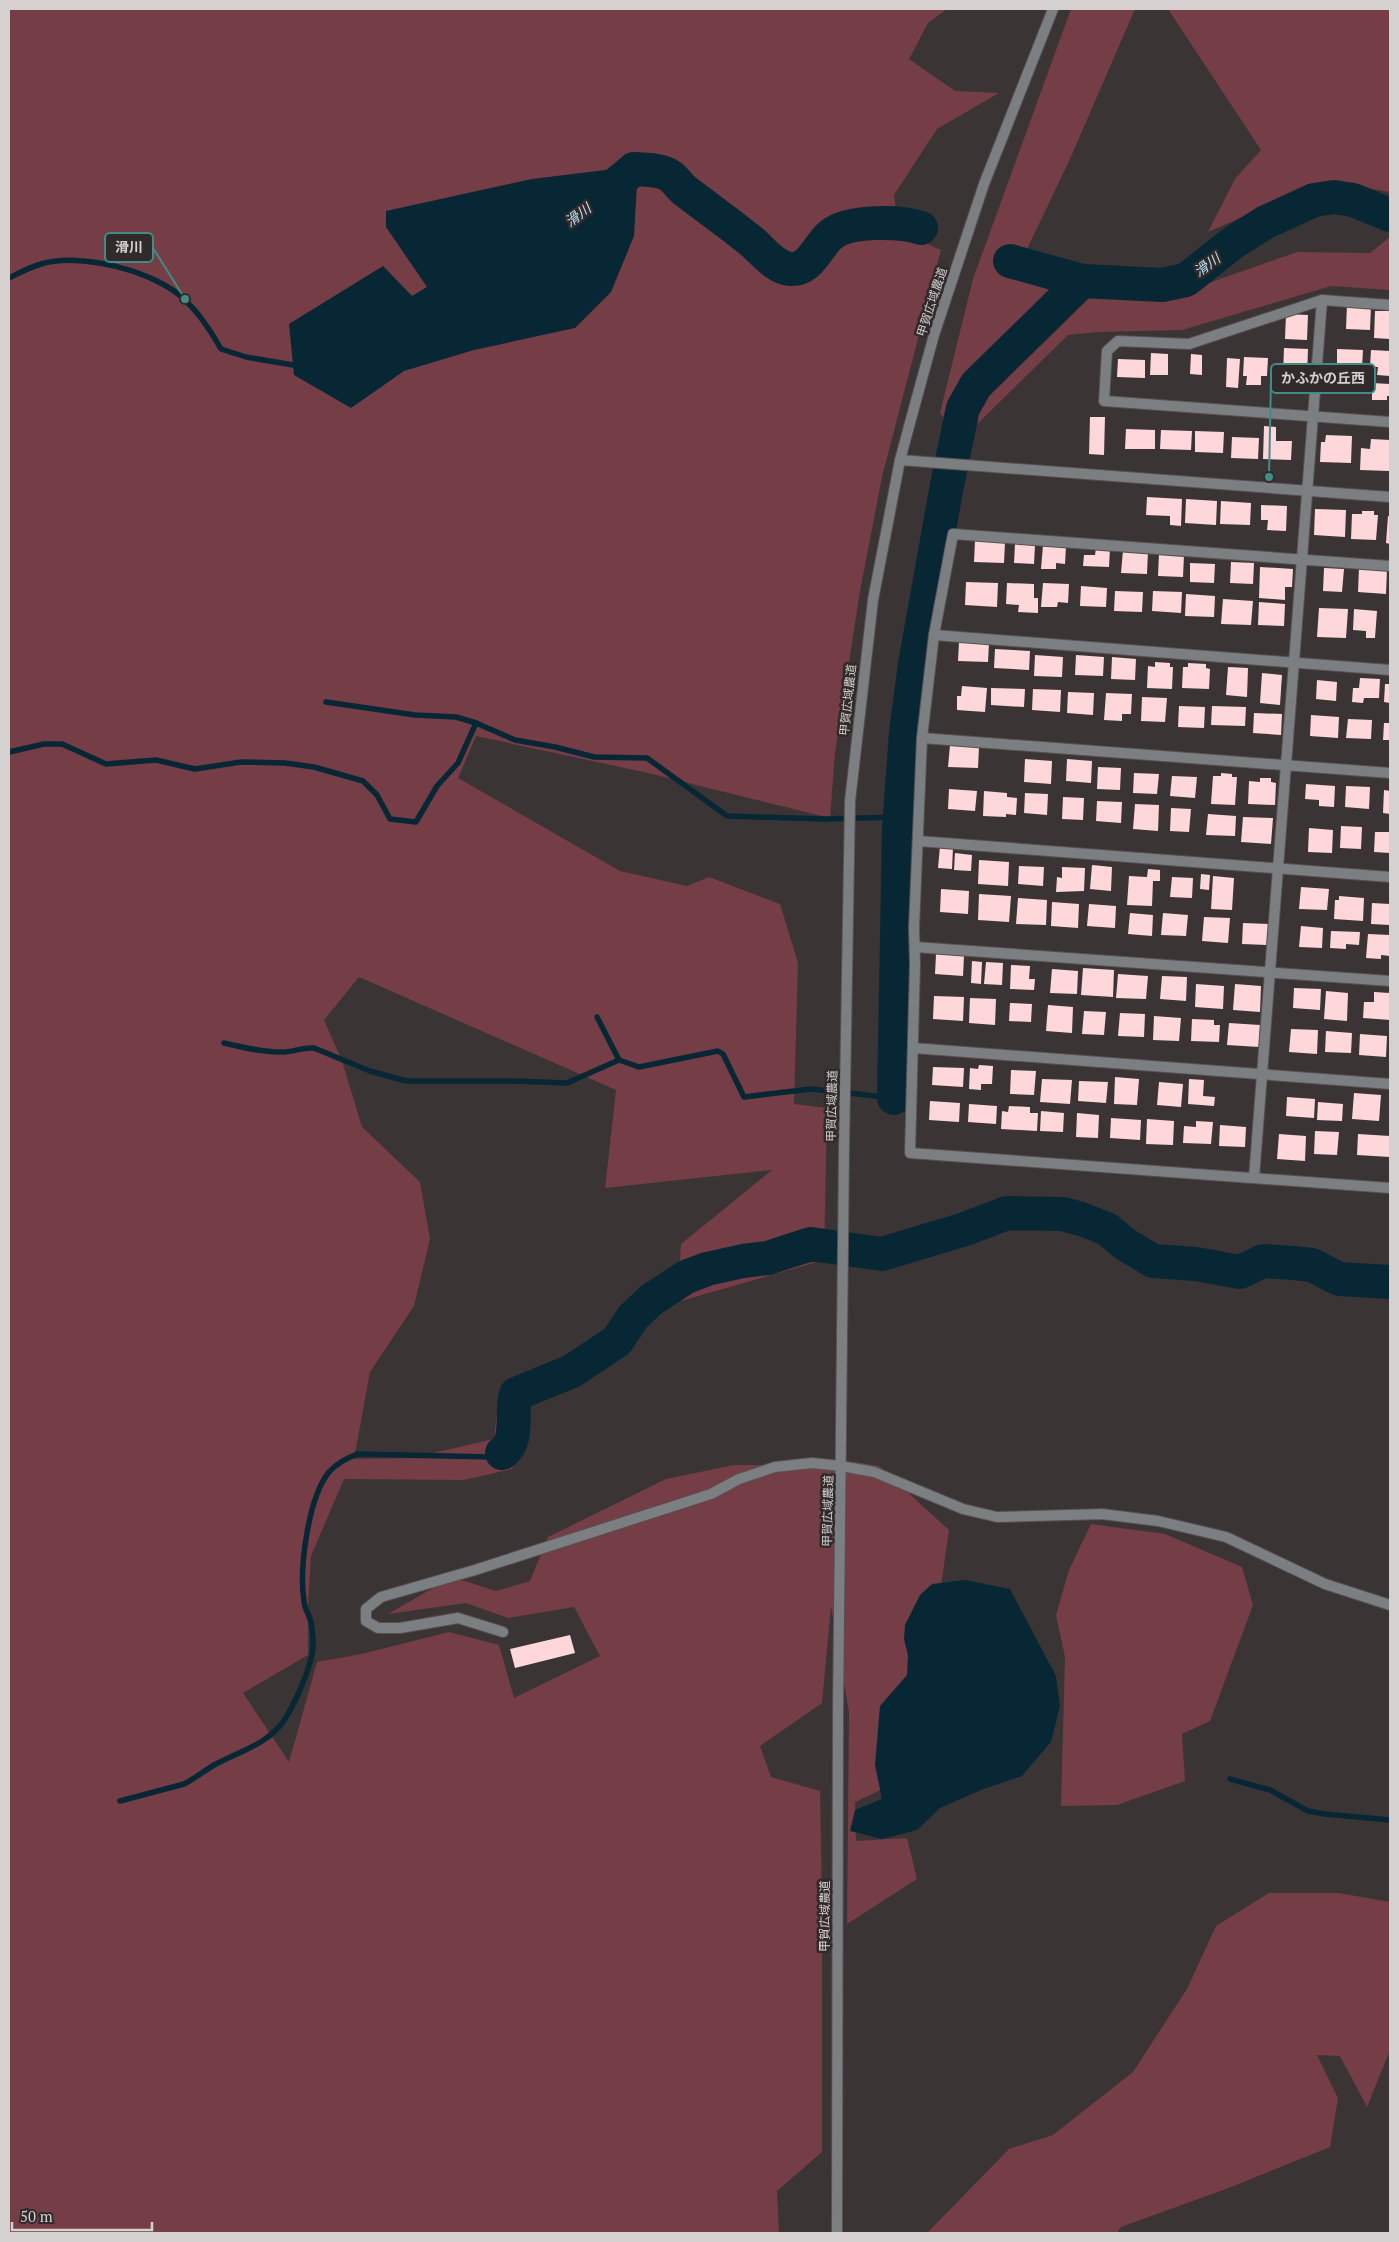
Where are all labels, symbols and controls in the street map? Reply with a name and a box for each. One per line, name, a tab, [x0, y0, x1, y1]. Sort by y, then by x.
water label: 滑川	[561, 197, 596, 231]
callout: 滑川	[105, 233, 153, 262]
text: 滑川	[115, 237, 143, 256]
water label: 滑川	[1190, 248, 1225, 281]
street label: 甲賀広域農道	[913, 265, 950, 338]
callout: かふかの丘西	[1271, 364, 1375, 393]
text: かふかの丘西	[1281, 368, 1365, 387]
street label: 甲賀広域農道	[836, 663, 859, 737]
street label: 甲賀広域農道	[823, 1070, 840, 1142]
street label: 甲賀広域農道	[819, 1475, 836, 1547]
street label: 甲賀広域農道	[817, 1880, 832, 1952]
scale bar	[12, 2200, 152, 2232]
text: 50 m	[20, 2206, 53, 2226]

